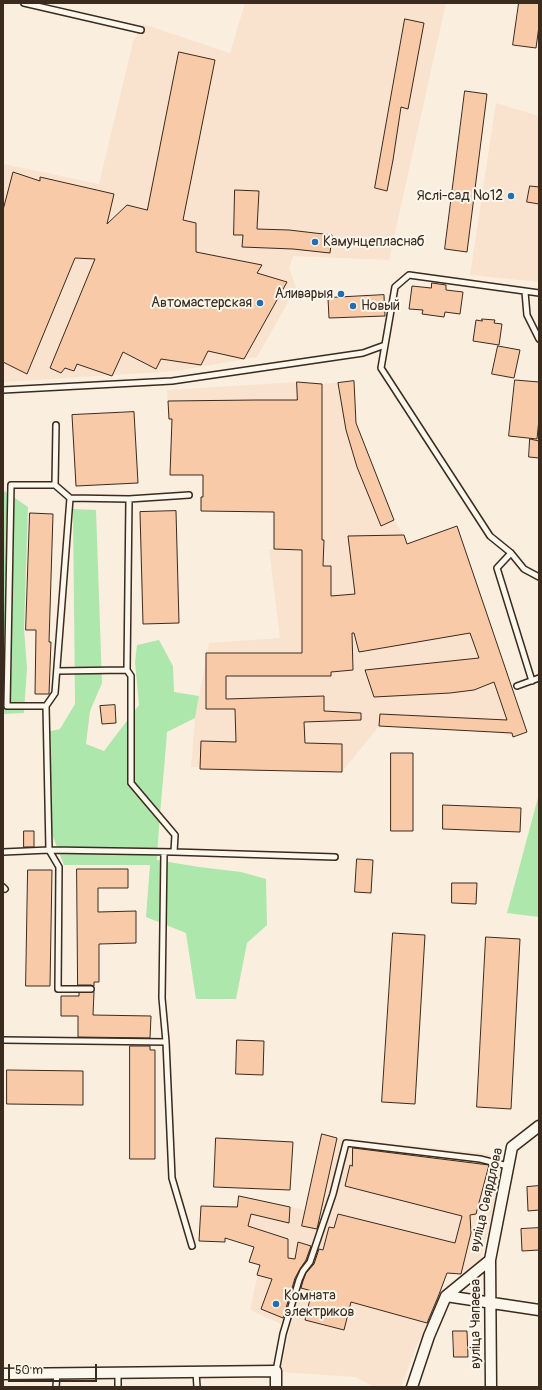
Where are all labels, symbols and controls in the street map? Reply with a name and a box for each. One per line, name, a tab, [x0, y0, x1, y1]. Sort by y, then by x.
place label: Яслі-сад №12	[417, 188, 503, 204]
marker: Яслі-сад №12	[506, 191, 516, 201]
place label: Камунцепласнаб	[323, 234, 425, 250]
marker: Камунцепласнаб	[310, 237, 320, 247]
place label: Аливарыя	[275, 286, 333, 302]
marker: Аливарыя	[336, 289, 346, 299]
place label: Автомастерская	[151, 295, 252, 311]
marker: Автомастерская	[255, 298, 265, 308]
place label: Новый	[361, 298, 400, 314]
marker: Новый	[348, 301, 358, 311]
street label: вуліца Свярдлова	[467, 1146, 507, 1254]
street label: вуліца Чапаева	[468, 1279, 484, 1369]
place label: Комната электриков	[284, 1288, 354, 1320]
marker: Комната электриков	[271, 1299, 281, 1309]
scale bar	[10, 1356, 99, 1382]
text: 50 m	[15, 1363, 43, 1378]

